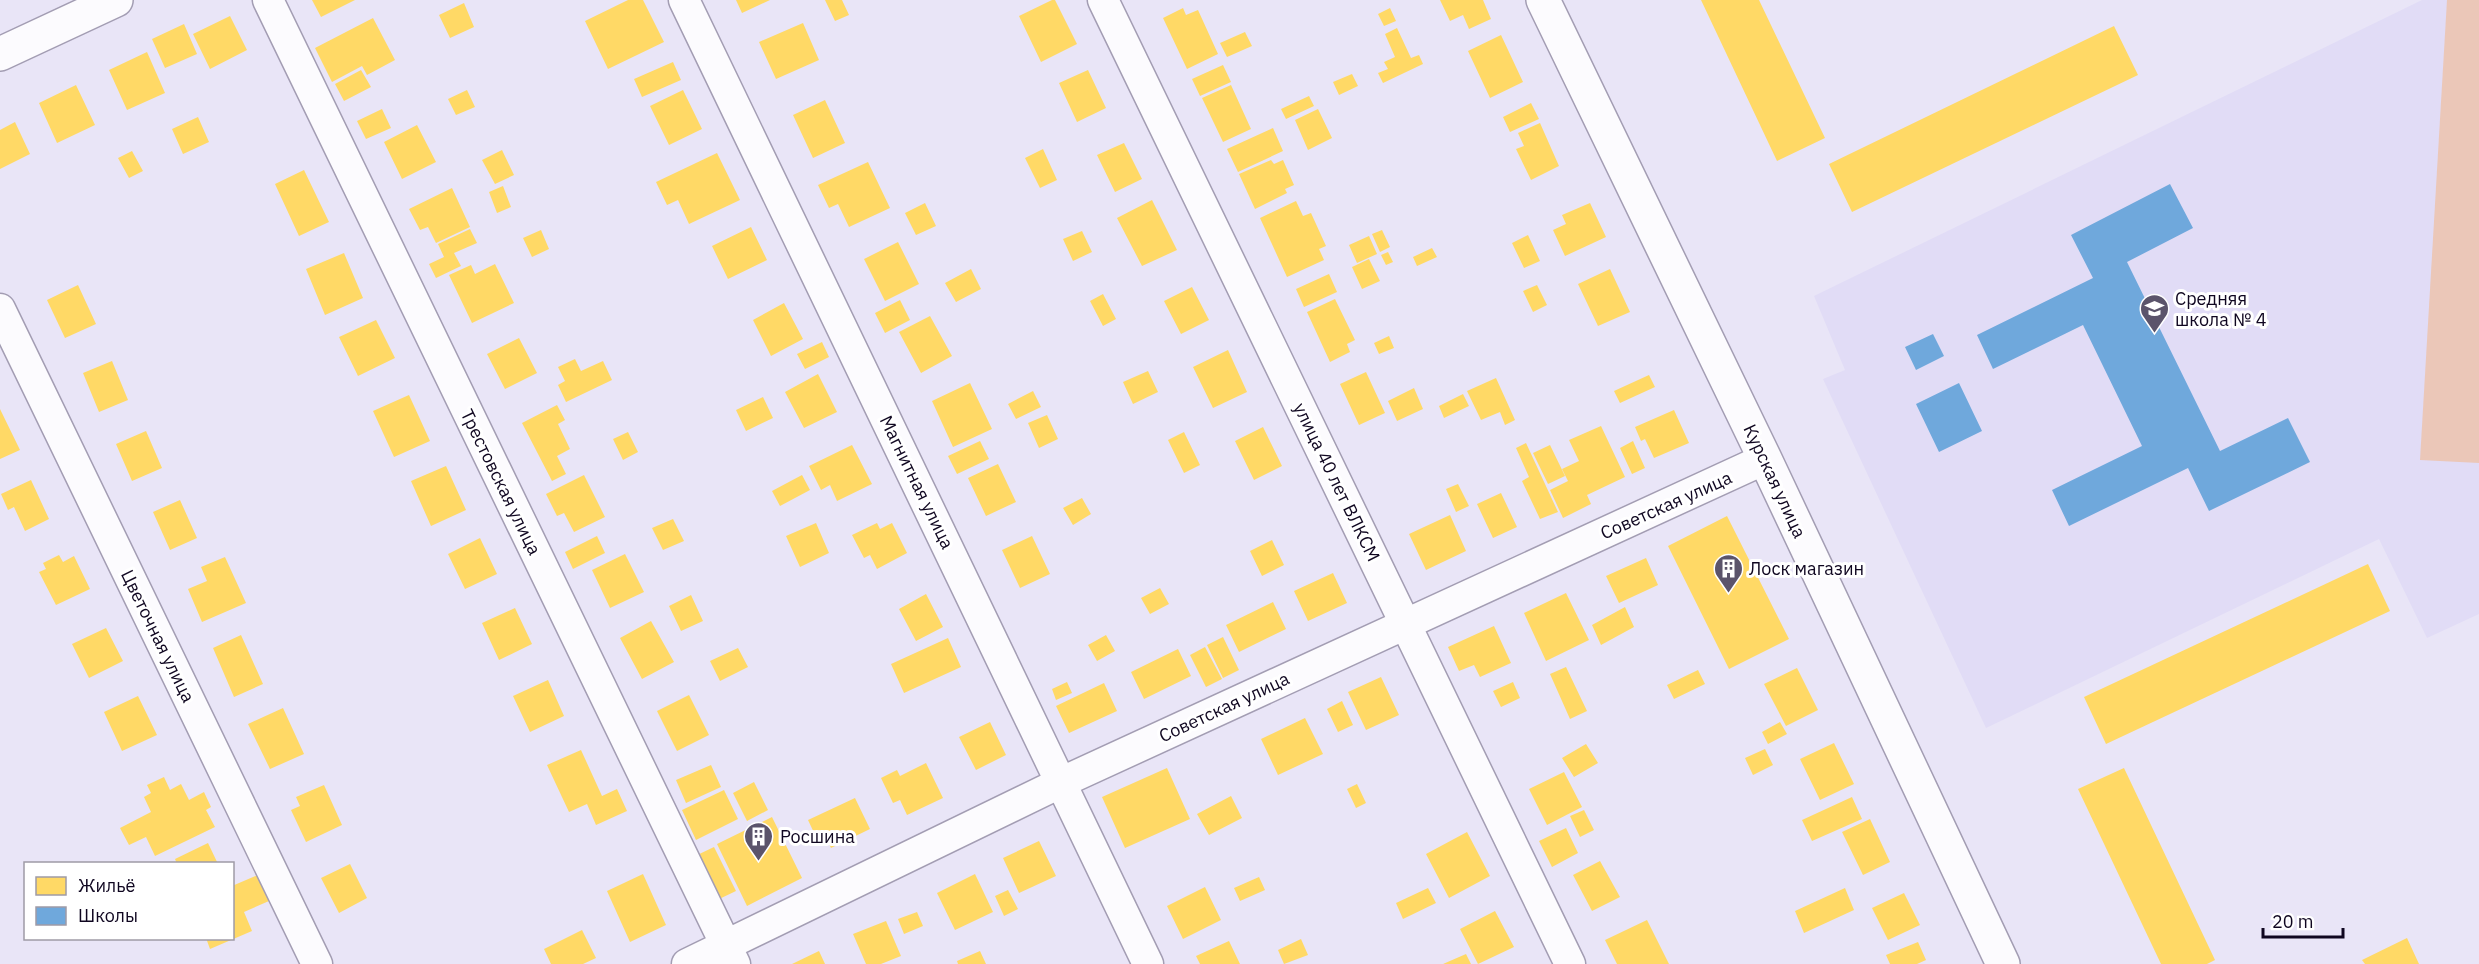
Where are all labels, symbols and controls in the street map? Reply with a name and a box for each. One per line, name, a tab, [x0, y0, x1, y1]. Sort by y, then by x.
place label: Средняя школа № 4	[2175, 287, 2267, 331]
school or university icon: Средняя школа № 4	[2138, 292, 2170, 334]
street label: улица 40 лет ВЛКСМ	[1289, 399, 1385, 565]
street label: Трестовская улица	[456, 405, 546, 559]
street label: Магнитная улица	[875, 412, 959, 553]
street label: Курская улица	[1739, 420, 1812, 542]
street label: Советская улица	[1597, 466, 1736, 544]
building icon: Лоск магазин	[1712, 552, 1744, 594]
place label: Лоск магазин	[1749, 557, 1864, 580]
street label: Цветочная улица	[116, 566, 200, 706]
street label: Советская улица	[1155, 667, 1293, 747]
building icon: Росшина	[743, 820, 775, 862]
place label: Росшина	[780, 825, 855, 848]
legend	[24, 862, 234, 940]
text: Жильё	[78, 874, 136, 897]
scale bar	[2263, 901, 2342, 939]
text: Школы	[78, 904, 138, 927]
text: 20 m	[2272, 910, 2314, 933]

